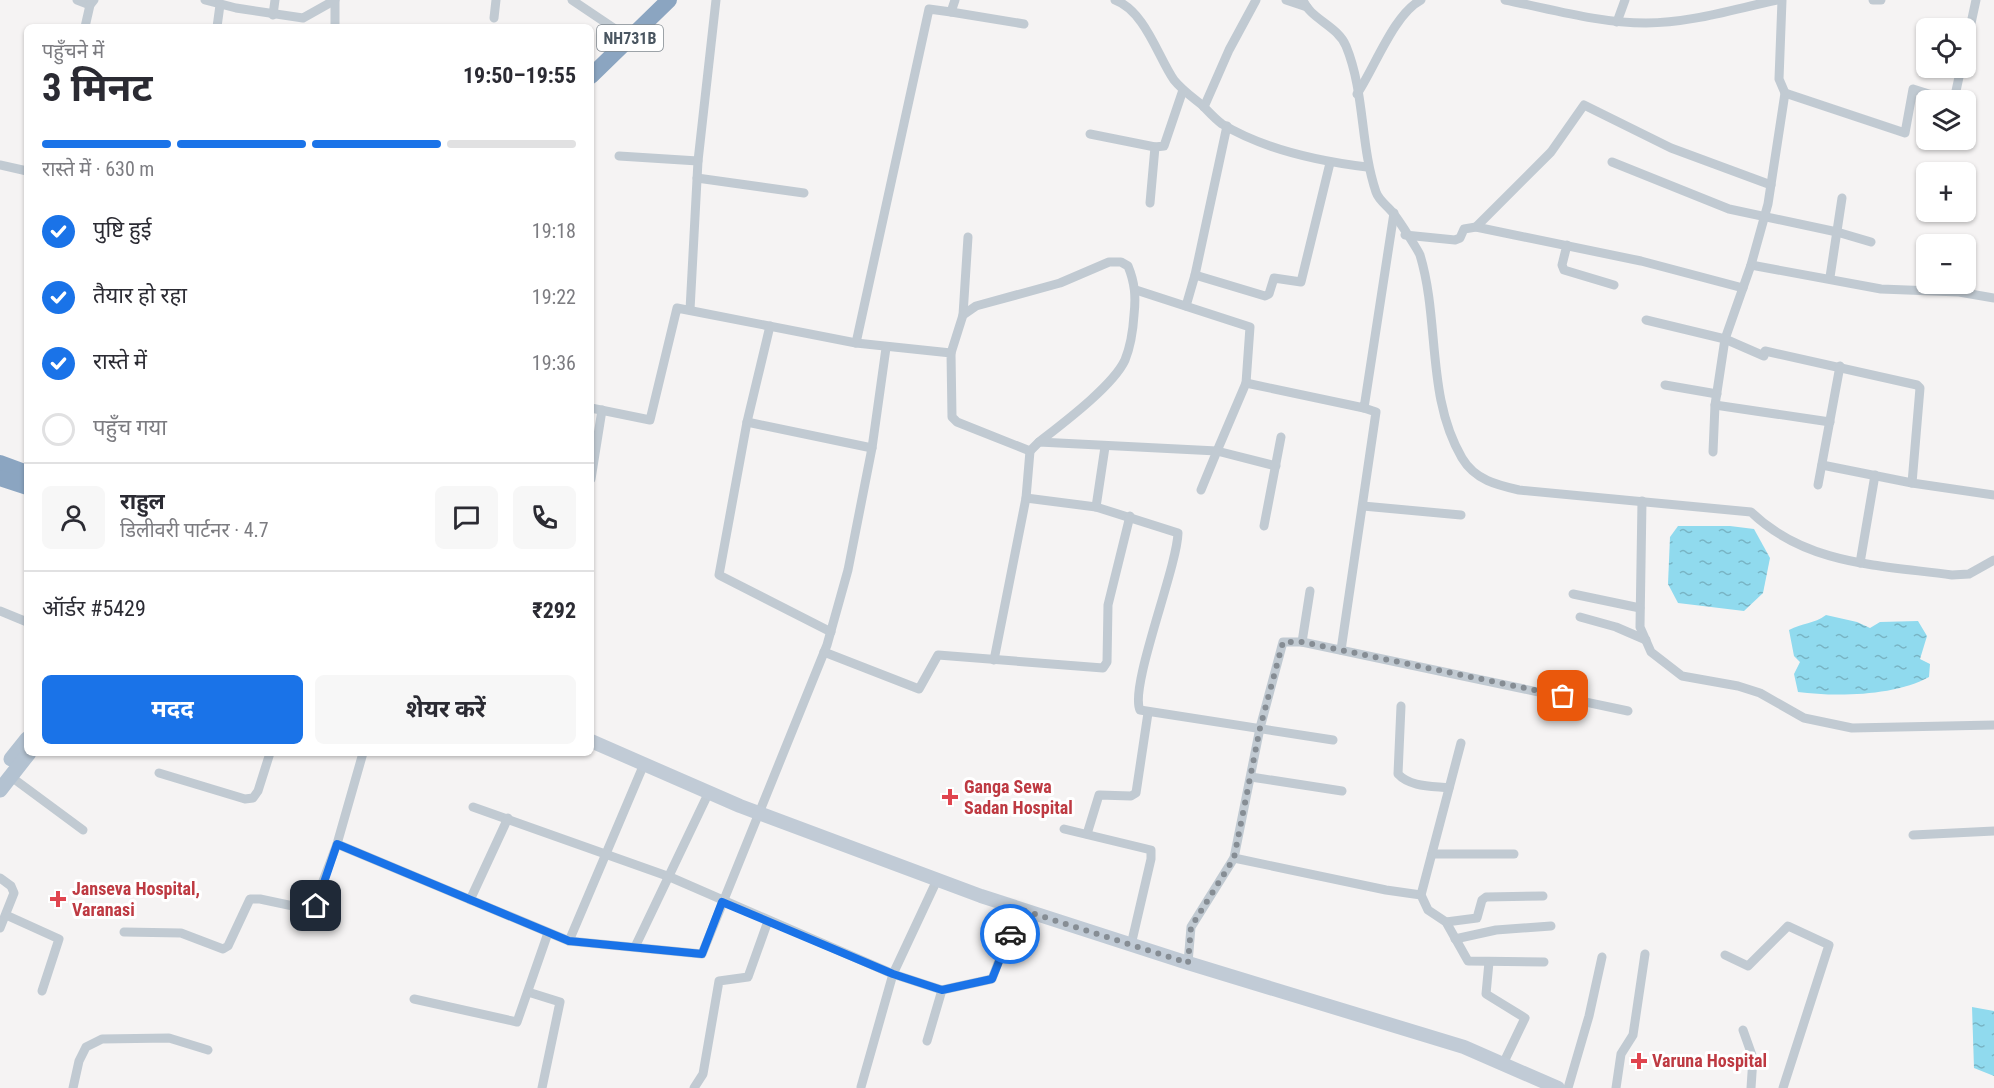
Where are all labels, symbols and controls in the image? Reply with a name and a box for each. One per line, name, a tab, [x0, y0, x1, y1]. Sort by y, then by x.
map controls	[1916, 18, 1976, 294]
button: locate	[1916, 18, 1976, 78]
road number: NH731B	[597, 25, 663, 51]
text: पहुँचने में	[42, 39, 104, 63]
text: 19:50–19:55	[463, 63, 576, 88]
text: 3 मिनट	[42, 65, 153, 111]
button: layers	[1916, 90, 1976, 150]
text: रास्ते में · 630 m	[42, 157, 154, 181]
button: +	[1916, 162, 1976, 222]
icon: check	[42, 215, 75, 248]
text: पुष्टि हुई	[93, 217, 152, 242]
text: 19:18	[532, 219, 576, 243]
button: −	[1916, 234, 1976, 294]
icon: check	[42, 281, 75, 314]
text: तैयार हो रहा	[93, 283, 187, 308]
text: 19:22	[532, 285, 576, 309]
icon: check	[42, 347, 75, 380]
text: रास्ते में	[93, 349, 147, 374]
text: 19:36	[532, 351, 576, 375]
text: पहुँच गया	[93, 415, 167, 440]
button: person	[42, 486, 105, 549]
button: chat	[435, 486, 498, 549]
button: phone	[513, 486, 576, 549]
text: राहुल	[120, 489, 165, 514]
text: डिलीवरी पार्टनर · 4.7	[120, 518, 269, 542]
text: ऑर्डर #5429	[42, 596, 146, 621]
text: ₹292	[532, 598, 576, 623]
pin	[1537, 670, 1588, 721]
button: मदद	[42, 675, 303, 744]
button: शेयर करें	[315, 675, 576, 744]
icon: bag	[1546, 679, 1579, 712]
place label: Ganga Sewa Sadan Hospital	[964, 776, 1073, 818]
marker: Ganga Sewa Sadan Hospital	[941, 788, 959, 806]
place label: Janseva Hospital, Varanasi	[72, 878, 200, 920]
pin	[290, 880, 341, 931]
icon: home	[299, 889, 332, 922]
marker: Janseva Hospital, Varanasi	[49, 890, 67, 908]
courier	[980, 904, 1040, 964]
icon: car	[994, 918, 1027, 951]
place label: Varuna Hospital	[1652, 1050, 1767, 1071]
marker: Varuna Hospital	[1630, 1052, 1648, 1070]

